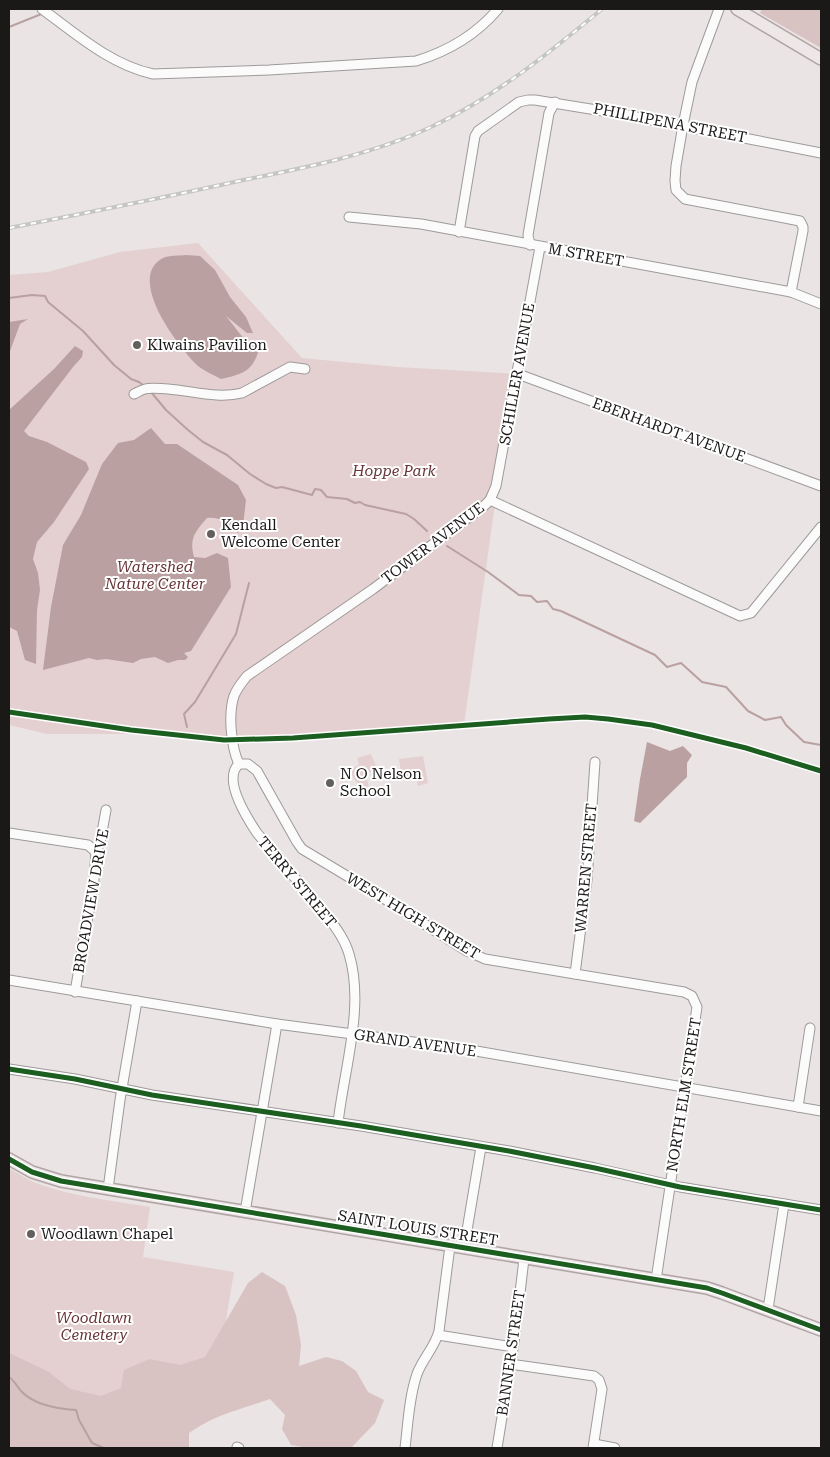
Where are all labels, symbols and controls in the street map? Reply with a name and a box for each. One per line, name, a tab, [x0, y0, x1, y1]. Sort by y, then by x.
street label: PHILLIPENA STREET	[592, 99, 748, 147]
street label: M STREET	[547, 239, 625, 271]
street label: SCHILLER AVENUE	[496, 302, 538, 446]
place label: Klwains Pavilion	[147, 336, 267, 354]
marker: Klwains Pavilion	[131, 339, 143, 351]
street label: EBERHARDT AVENUE	[590, 394, 748, 466]
park label: Hoppe Park	[351, 462, 437, 480]
street label: TOWER AVENUE	[378, 499, 488, 587]
place label: Kendall Welcome Center	[221, 516, 340, 551]
marker: Kendall Welcome Center	[205, 528, 217, 540]
park label: Watershed Nature Center	[104, 558, 206, 593]
place label: N O Nelson School	[340, 765, 422, 800]
marker: N O Nelson School	[324, 777, 336, 789]
street label: WARREN STREET	[571, 802, 601, 934]
street label: BROADVIEW DRIVE	[69, 827, 113, 975]
street label: TERRY STREET	[254, 833, 340, 931]
street label: WEST HIGH STREET	[343, 869, 483, 963]
street label: NORTH ELM STREET	[663, 1017, 705, 1173]
street label: GRAND AVENUE	[353, 1025, 477, 1061]
street label: SAINT LOUIS STREET	[337, 1206, 499, 1250]
place label: Woodlawn Chapel	[41, 1225, 173, 1243]
marker: Woodlawn Chapel	[25, 1228, 37, 1240]
street label: BANNER STREET	[493, 1289, 529, 1417]
park label: Woodlawn Cemetery	[56, 1309, 132, 1344]

